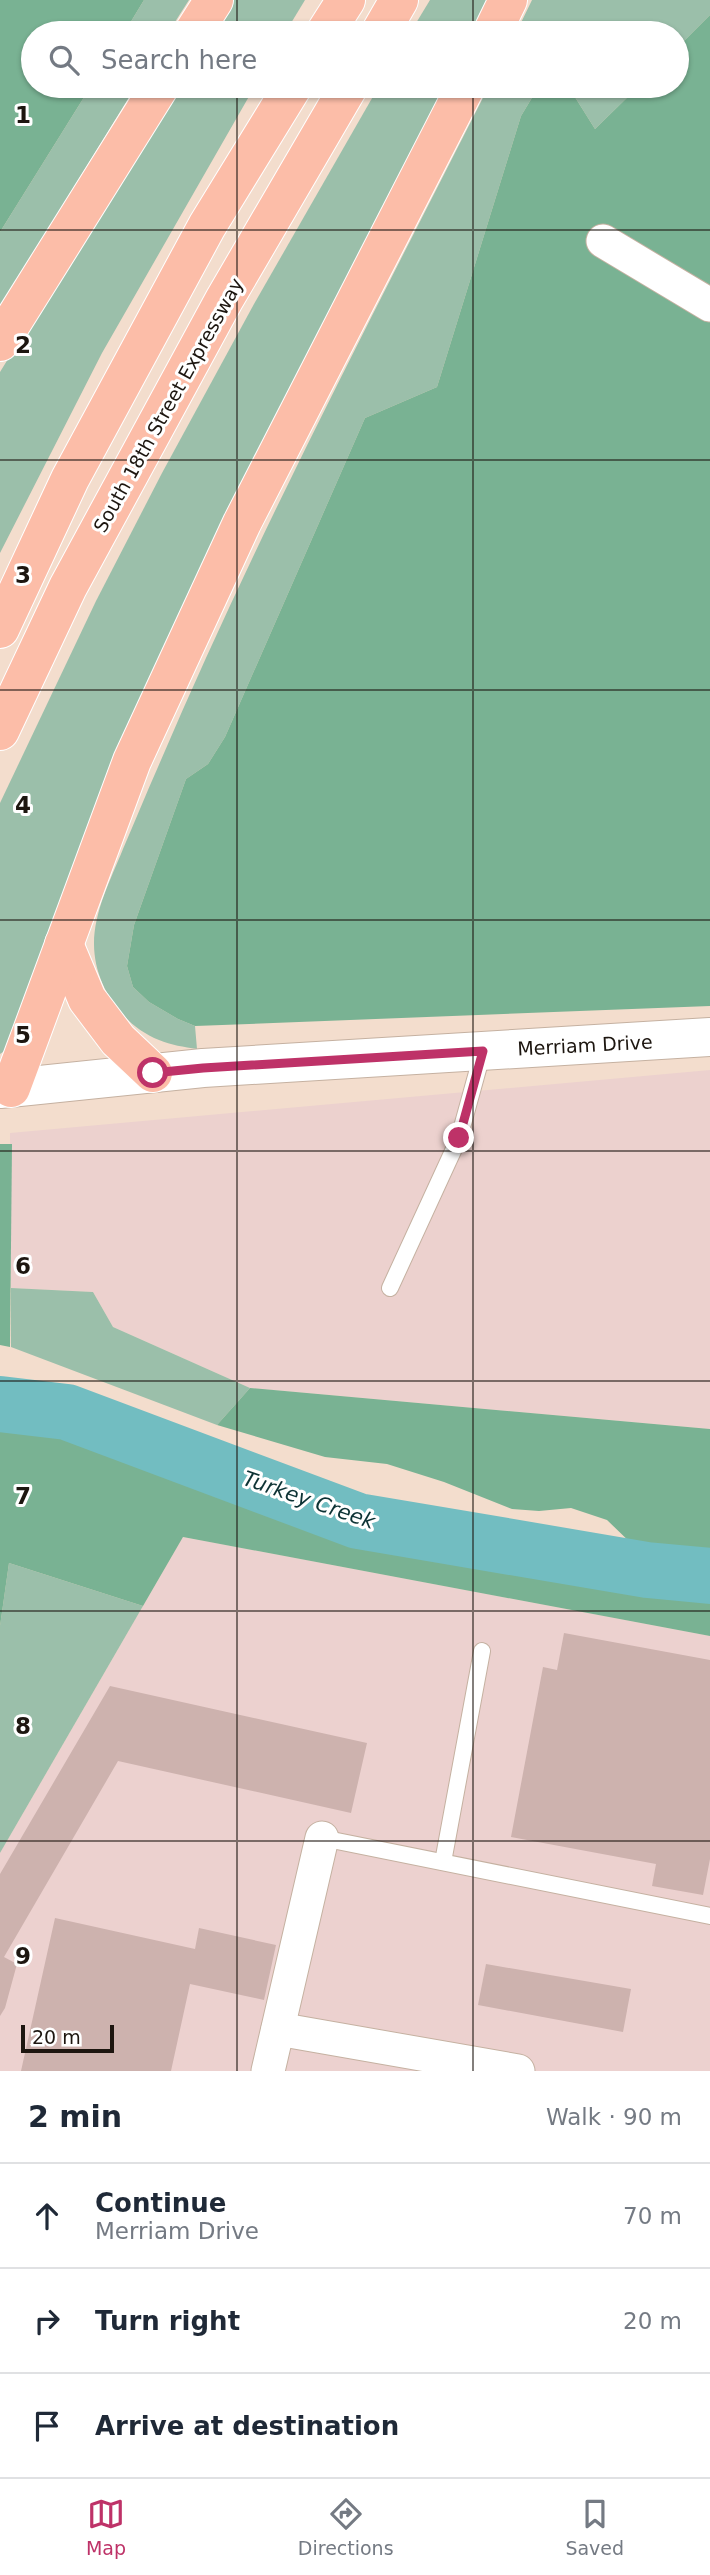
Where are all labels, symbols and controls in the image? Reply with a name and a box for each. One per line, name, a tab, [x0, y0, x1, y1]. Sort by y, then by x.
search box	[21, 21, 689, 98]
icon: search	[45, 41, 83, 79]
text: Search here	[101, 45, 257, 75]
text: 1	[15, 102, 31, 128]
street label: South 18th Street Expressway	[89, 274, 247, 536]
text: 2	[15, 332, 31, 358]
text: 3	[15, 562, 31, 588]
text: 4	[15, 792, 31, 818]
text: 5	[15, 1022, 31, 1048]
street label: Merriam Drive	[517, 1030, 653, 1060]
route start	[137, 1057, 168, 1088]
route end	[443, 1122, 474, 1153]
text: 6	[15, 1253, 31, 1279]
water label: Turkey Creek	[240, 1466, 379, 1534]
text: 7	[15, 1483, 31, 1509]
text: 8	[15, 1713, 31, 1739]
text: 9	[15, 1943, 31, 1969]
scale bar	[21, 2022, 114, 2054]
text: 20 m	[32, 2026, 81, 2048]
text: 2 min	[28, 2099, 122, 2134]
text: Walk · 90 m	[546, 2104, 682, 2130]
text: Continue	[95, 2188, 226, 2218]
icon: ahead	[28, 2197, 66, 2235]
text: 70 m	[623, 2203, 682, 2229]
text: Merriam Drive	[95, 2218, 259, 2244]
icon: right	[28, 2302, 66, 2340]
text: Turn right	[95, 2306, 240, 2336]
text: 20 m	[623, 2308, 682, 2334]
icon: arrive	[28, 2407, 66, 2445]
text: Arrive at destination	[95, 2411, 399, 2441]
tab: Map	[86, 2495, 126, 2559]
tab: Directions	[298, 2495, 394, 2559]
tab: Saved	[565, 2495, 624, 2559]

